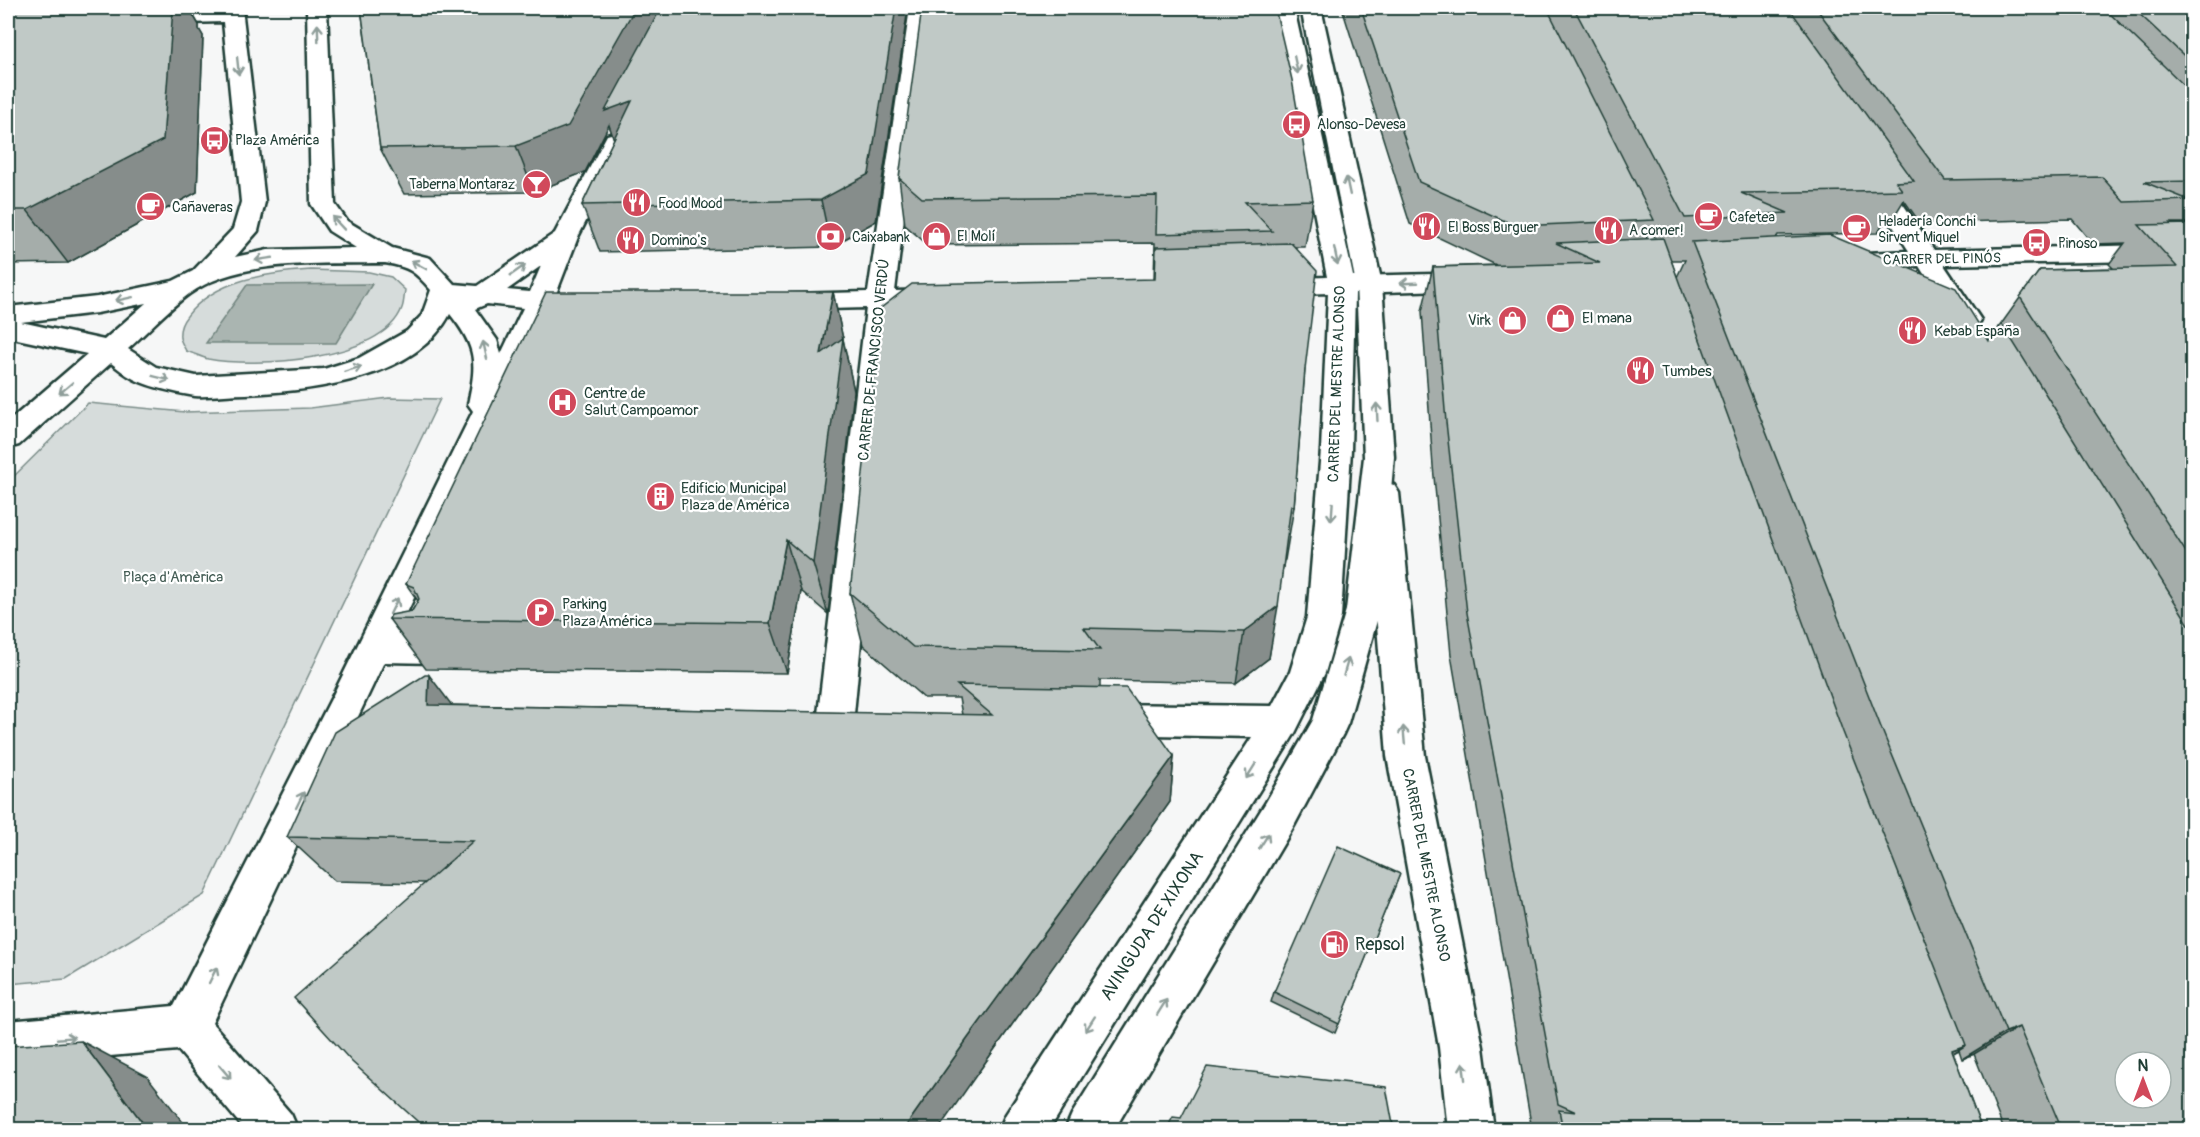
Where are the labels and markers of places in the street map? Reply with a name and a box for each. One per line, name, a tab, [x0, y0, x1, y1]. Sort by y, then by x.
bus stop icon: Alonso-Devesa	[1280, 108, 1312, 140]
place label: Alonso-Devesa	[1317, 116, 1406, 133]
bus stop icon: Plaza América	[198, 124, 230, 156]
place label: Plaza América	[235, 132, 319, 149]
bar icon: Taberna Montaraz	[520, 168, 552, 200]
place label: Taberna Montaraz	[409, 176, 515, 193]
restaurant icon: Food Mood	[621, 187, 653, 219]
cafe icon: Cañaveras	[135, 191, 167, 223]
place label: Food Mood	[658, 195, 723, 212]
place label: Cañaveras	[172, 199, 233, 216]
cafe icon: Cafetea	[1692, 201, 1724, 233]
place label: Cafetea	[1729, 209, 1775, 226]
restaurant icon: El Boss Burguer	[1411, 211, 1443, 243]
cafe icon: Heladería Conchi Sirvent Miquel	[1841, 213, 1873, 245]
place label: Heladería Conchi Sirvent Miquel	[1878, 213, 1976, 246]
restaurant icon: A comer!	[1592, 214, 1624, 246]
place label: El Boss Burguer	[1448, 219, 1539, 236]
shop icon: El Molí	[920, 220, 952, 252]
bank icon: Caixabank	[815, 221, 847, 253]
place label: A comer!	[1629, 222, 1684, 239]
restaurant icon: Domino's	[614, 224, 646, 256]
bus stop icon: Pinoso	[2021, 227, 2053, 259]
place label: El Molí	[957, 228, 996, 245]
place label: Caixabank	[852, 229, 910, 246]
place label: Domino's	[651, 232, 707, 249]
place label: Pinoso	[2058, 235, 2098, 252]
shop icon: El mana	[1545, 302, 1577, 334]
shop icon: Virk	[1496, 304, 1528, 336]
place label: El mana	[1582, 309, 1632, 328]
place label: Virk	[1468, 311, 1492, 330]
restaurant icon: Kebab España	[1897, 315, 1929, 347]
place label: Kebab España	[1934, 322, 2020, 341]
restaurant icon: Tumbes	[1625, 355, 1657, 387]
place label: Tumbes	[1662, 362, 1712, 381]
place label: Centre de Salut Campoamor	[584, 384, 699, 420]
hospital icon: Centre de Salut Campoamor	[547, 386, 579, 418]
place label: Edificio Municipal Plaza de América	[681, 479, 789, 515]
building icon: Edificio Municipal Plaza de América	[644, 481, 676, 513]
place label: Parking Plaza América	[562, 595, 652, 631]
parking icon: Parking Plaza América	[525, 597, 557, 629]
fuel station icon: Repsol	[1318, 928, 1350, 960]
place label: Repsol	[1355, 933, 1405, 956]

